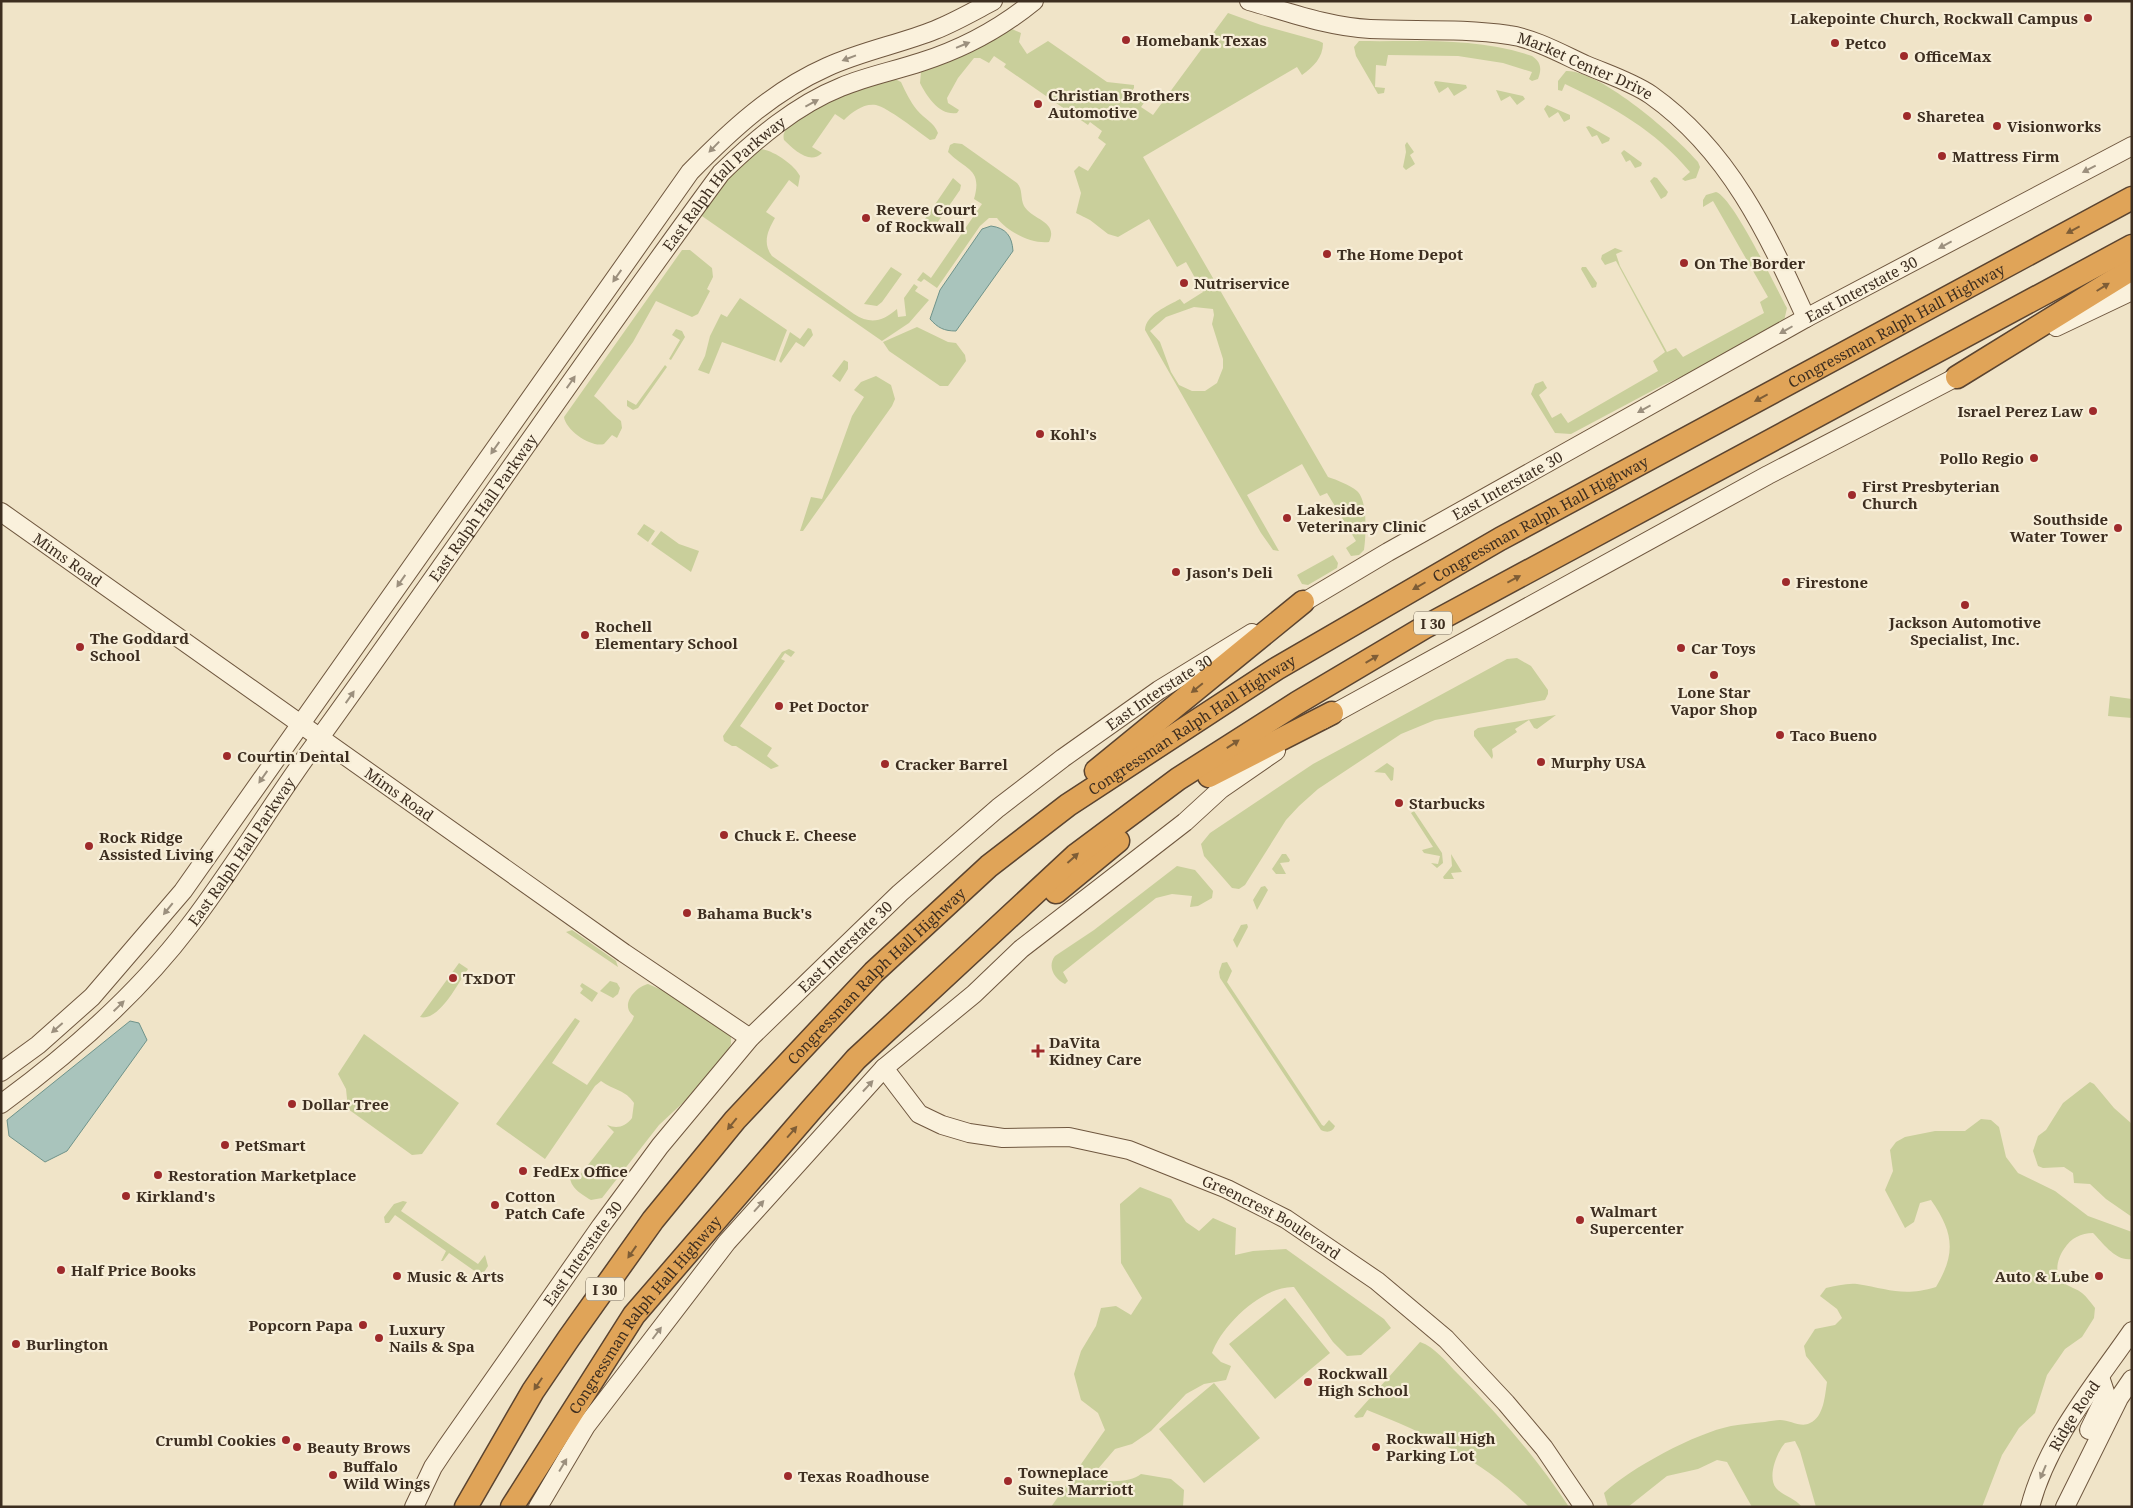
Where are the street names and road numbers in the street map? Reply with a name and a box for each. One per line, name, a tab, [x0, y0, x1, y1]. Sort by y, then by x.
street label: Market Center Drive	[1515, 27, 1657, 104]
street label: East Ralph Hall Parkway	[658, 111, 790, 255]
street label: East Interstate 30	[1802, 251, 1921, 327]
street label: Congressman Ralph Hall Highway	[1784, 258, 2008, 392]
street label: East Ralph Hall Parkway	[424, 429, 542, 585]
street label: East Interstate 30	[1448, 446, 1566, 524]
street label: Congressman Ralph Hall Highway	[1429, 451, 1652, 586]
street label: Mims Road	[30, 528, 106, 591]
road number: I 30	[1414, 612, 1452, 634]
street label: Congressman Ralph Hall Highway	[1084, 650, 1299, 799]
street label: East Interstate 30	[1102, 650, 1216, 735]
street label: Mims Road	[361, 763, 438, 825]
street label: East Ralph Hall Parkway	[183, 773, 299, 930]
street label: Congressman Ralph Hall Highway	[782, 883, 970, 1069]
street label: East Interstate 30	[793, 896, 896, 997]
street label: Greencrest Boulevard	[1199, 1170, 1345, 1263]
street label: East Interstate 30	[538, 1197, 626, 1310]
street label: Congressman Ralph Hall Highway	[564, 1211, 726, 1418]
road number: I 30	[586, 1278, 624, 1300]
street label: Ridge Road	[2044, 1376, 2104, 1454]

